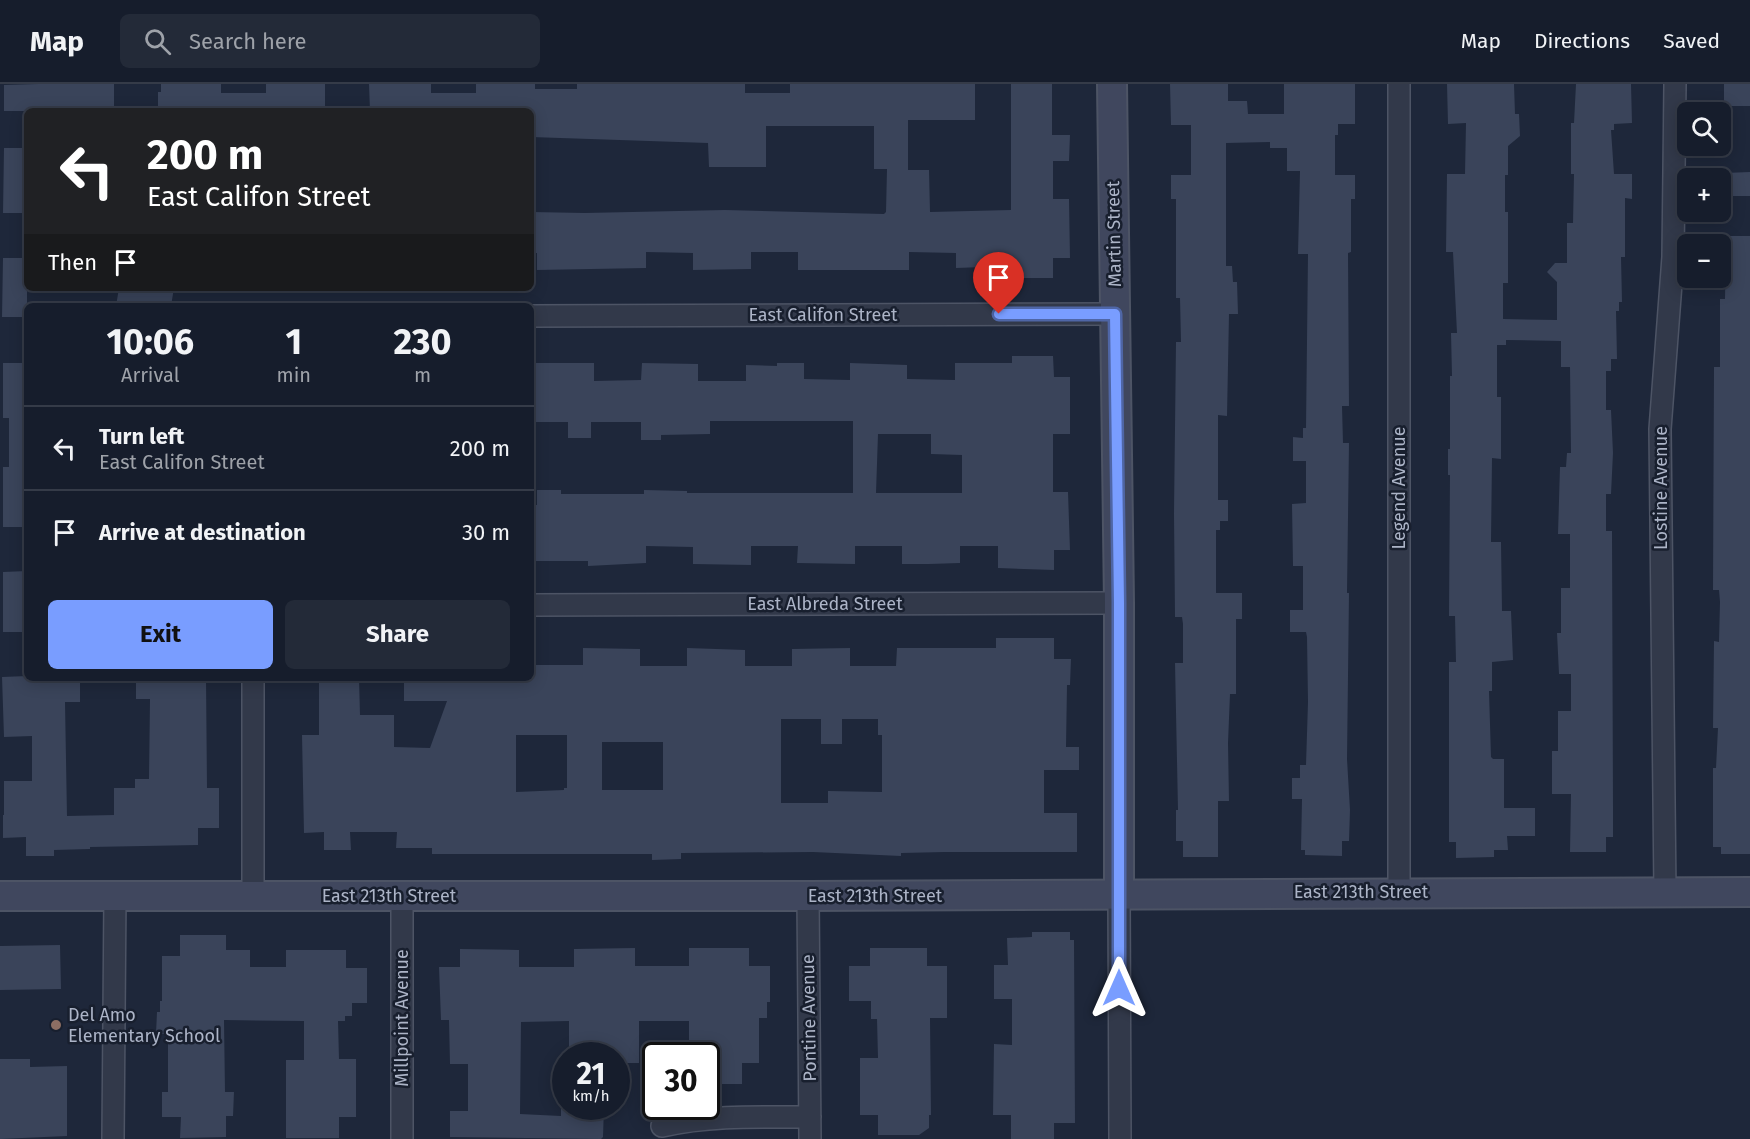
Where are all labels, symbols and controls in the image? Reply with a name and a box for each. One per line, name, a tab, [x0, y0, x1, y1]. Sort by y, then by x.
search box	[120, 14, 540, 68]
text: Map	[30, 25, 84, 58]
icon: search	[141, 25, 174, 58]
text: Search here	[189, 28, 307, 55]
text: Map	[1461, 28, 1501, 54]
text: Directions	[1534, 28, 1630, 54]
text: Saved	[1663, 28, 1720, 54]
map controls	[1677, 102, 1731, 288]
button: search	[1677, 102, 1731, 156]
text: 200 m	[147, 130, 263, 180]
icon: left	[48, 132, 126, 210]
button: +	[1677, 168, 1731, 222]
street label: Martin Street	[1102, 180, 1126, 287]
text: East Califon Street	[147, 181, 371, 213]
button: −	[1677, 234, 1731, 288]
icon: arrive	[109, 246, 142, 279]
text: Then	[48, 249, 97, 276]
pin	[973, 252, 1024, 314]
icon: arrive	[982, 261, 1015, 294]
street label: East Califon Street	[748, 304, 898, 326]
text: 10:06	[106, 320, 194, 364]
text: 1	[285, 320, 302, 364]
text: 230	[393, 320, 452, 364]
text: Arrival	[121, 363, 180, 387]
text: min	[277, 363, 311, 387]
text: m	[414, 363, 431, 387]
text: Turn left	[99, 423, 184, 450]
street label: Legend Avenue	[1388, 426, 1410, 550]
street label: Lostine Avenue	[1650, 426, 1672, 550]
icon: left	[48, 432, 81, 465]
text: 200 m	[450, 435, 510, 462]
text: East Califon Street	[99, 450, 265, 474]
icon: arrive	[48, 516, 81, 549]
text: Arrive at destination	[99, 519, 306, 546]
text: 30 m	[462, 519, 510, 546]
street label: East Albreda Street	[747, 593, 903, 615]
button: Exit	[48, 600, 273, 669]
button: Share	[285, 600, 510, 669]
street label: East 213th Street	[1294, 881, 1429, 903]
street label: East 213th Street	[322, 885, 457, 907]
street label: East 213th Street	[808, 885, 943, 907]
street label: Millpoint Avenue	[391, 949, 413, 1087]
street label: Pontine Avenue	[797, 954, 821, 1082]
position arrow	[1087, 956, 1151, 1020]
place label: Del Amo Elementary School	[68, 1004, 220, 1047]
marker: Del Amo Elementary School	[49, 1018, 63, 1032]
speed limit sign: 30	[642, 1042, 720, 1120]
text: 21	[577, 1056, 605, 1092]
text: km/h	[572, 1087, 610, 1105]

